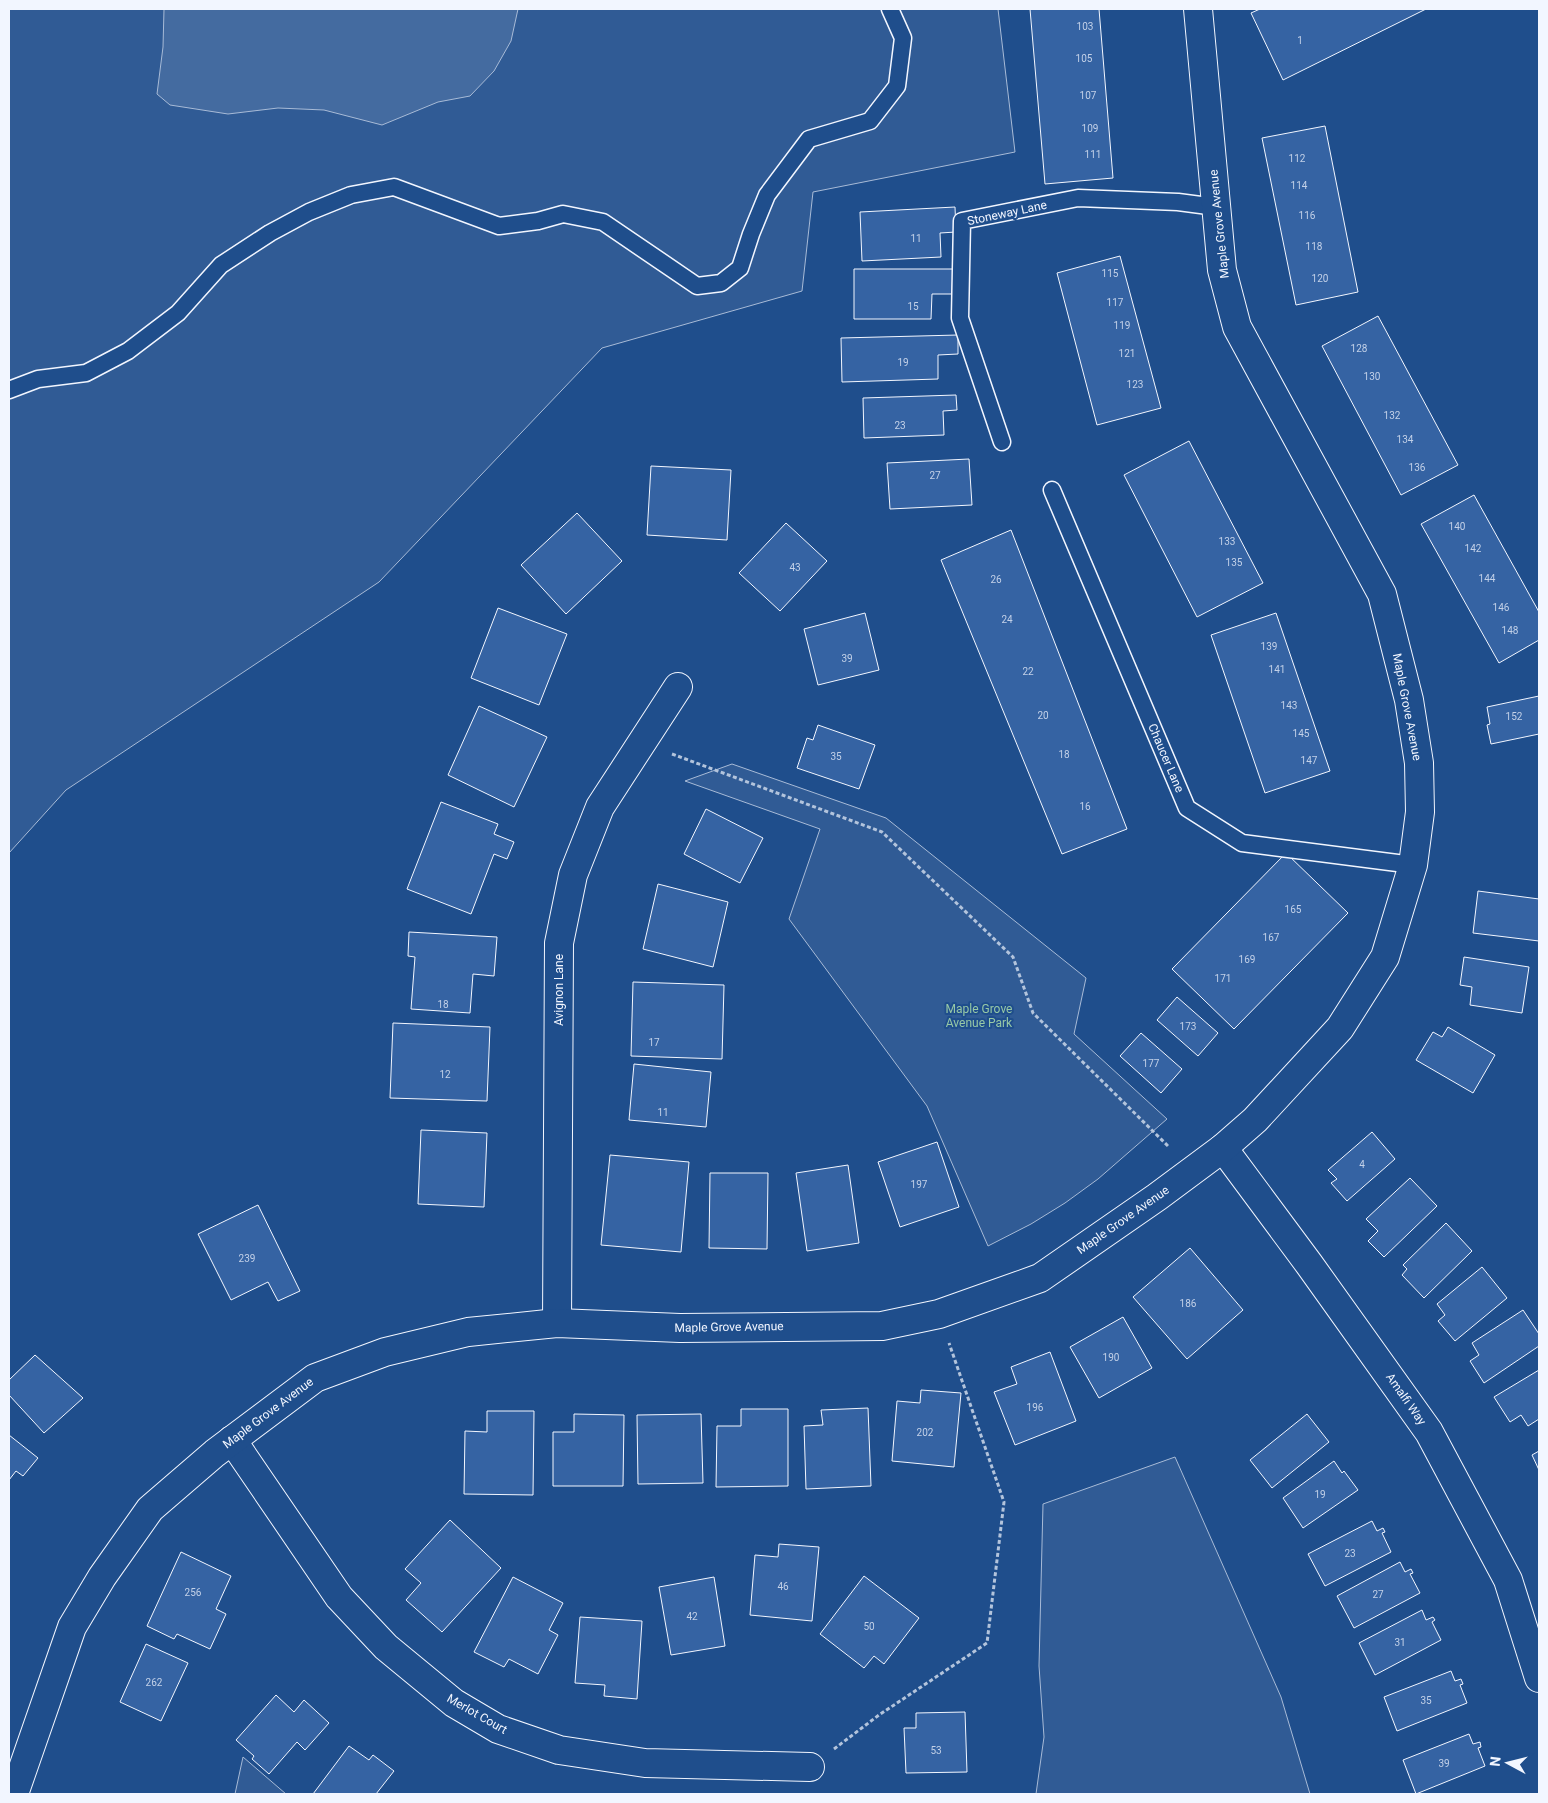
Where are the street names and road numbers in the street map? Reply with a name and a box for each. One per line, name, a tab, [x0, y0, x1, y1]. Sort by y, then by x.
street label: Maple Grove Avenue	[1206, 169, 1232, 279]
street label: Stoneway Lane	[966, 198, 1048, 228]
street label: Maple Grove Avenue	[1390, 652, 1424, 762]
street label: Chaucer Lane	[1145, 722, 1187, 794]
street label: Avignon Lane	[552, 954, 566, 1026]
street label: Maple Grove Avenue	[1074, 1183, 1172, 1257]
street label: Maple Grove Avenue	[674, 1319, 784, 1335]
street label: Amalfi Way	[1383, 1370, 1429, 1428]
street label: Maple Grove Avenue	[220, 1375, 316, 1451]
street label: Merlot Court	[444, 1691, 510, 1737]

